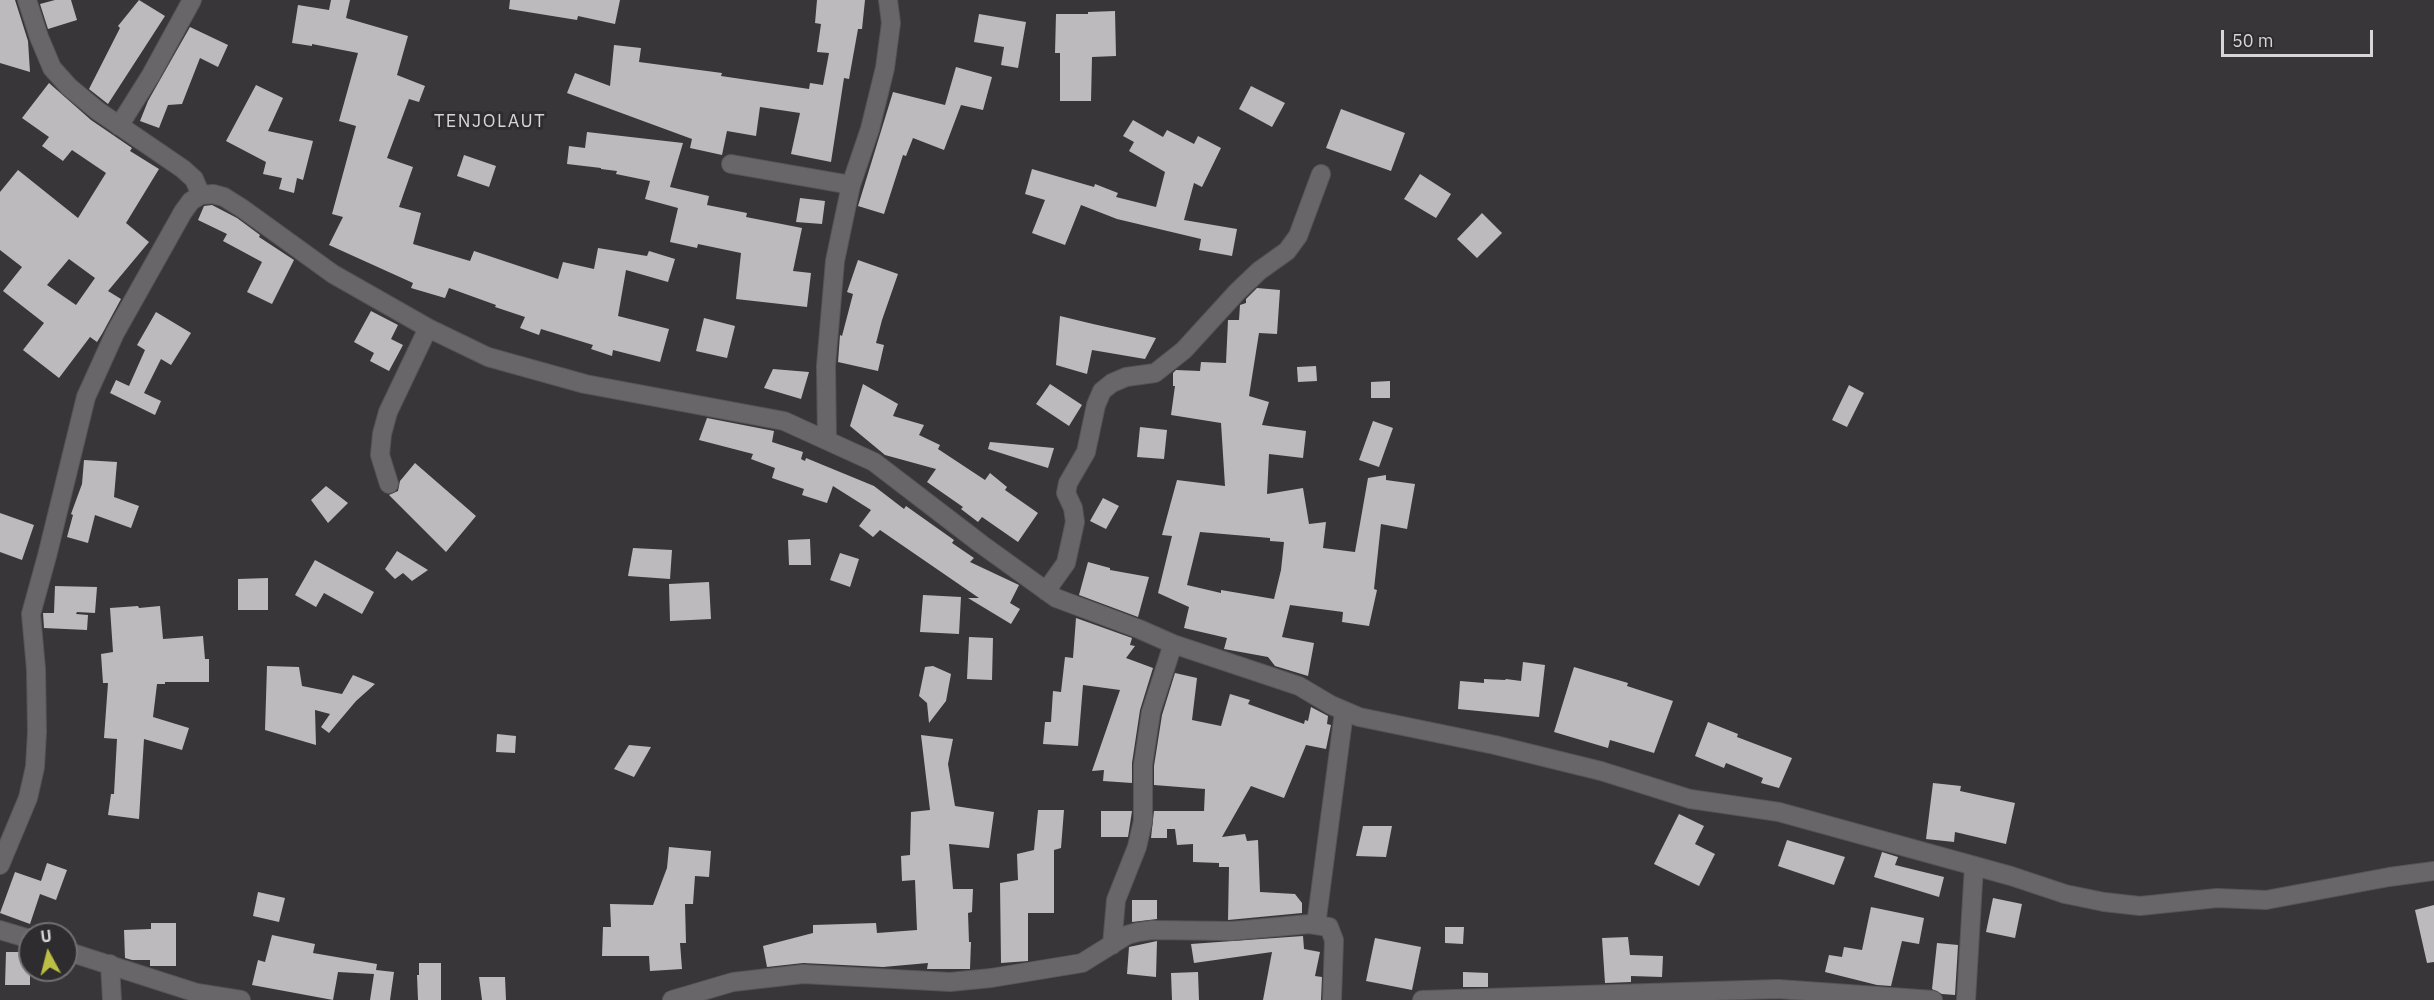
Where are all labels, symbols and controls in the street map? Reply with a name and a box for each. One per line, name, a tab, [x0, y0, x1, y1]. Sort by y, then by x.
scale bar	[2224, 18, 2376, 56]
text: 50 m	[2232, 29, 2274, 52]
district label: TENJOLAUT	[434, 111, 546, 133]
north arrow	[18, 922, 78, 982]
text: U	[39, 926, 53, 947]

